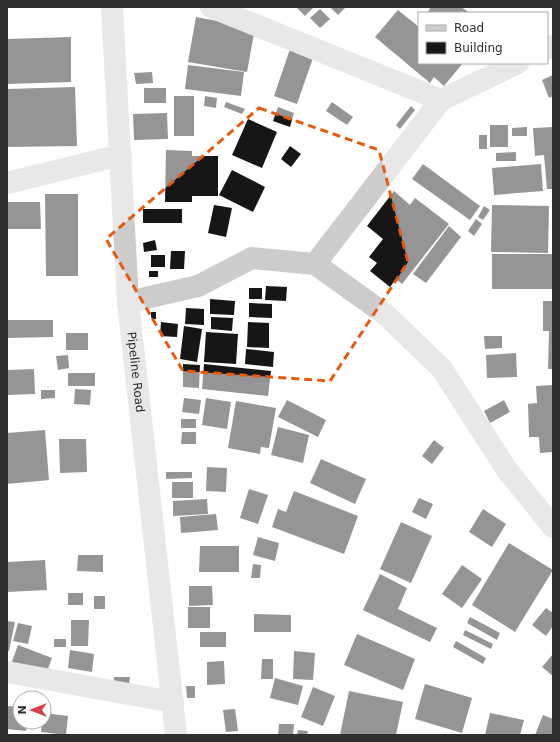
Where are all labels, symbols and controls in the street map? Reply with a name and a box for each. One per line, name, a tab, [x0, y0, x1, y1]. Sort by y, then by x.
legend	[418, 12, 548, 64]
text: Road	[454, 21, 484, 35]
text: Building	[454, 41, 503, 55]
street label: Pipeline Road	[124, 331, 147, 413]
north arrow	[12, 690, 52, 730]
text: N	[16, 705, 29, 715]

